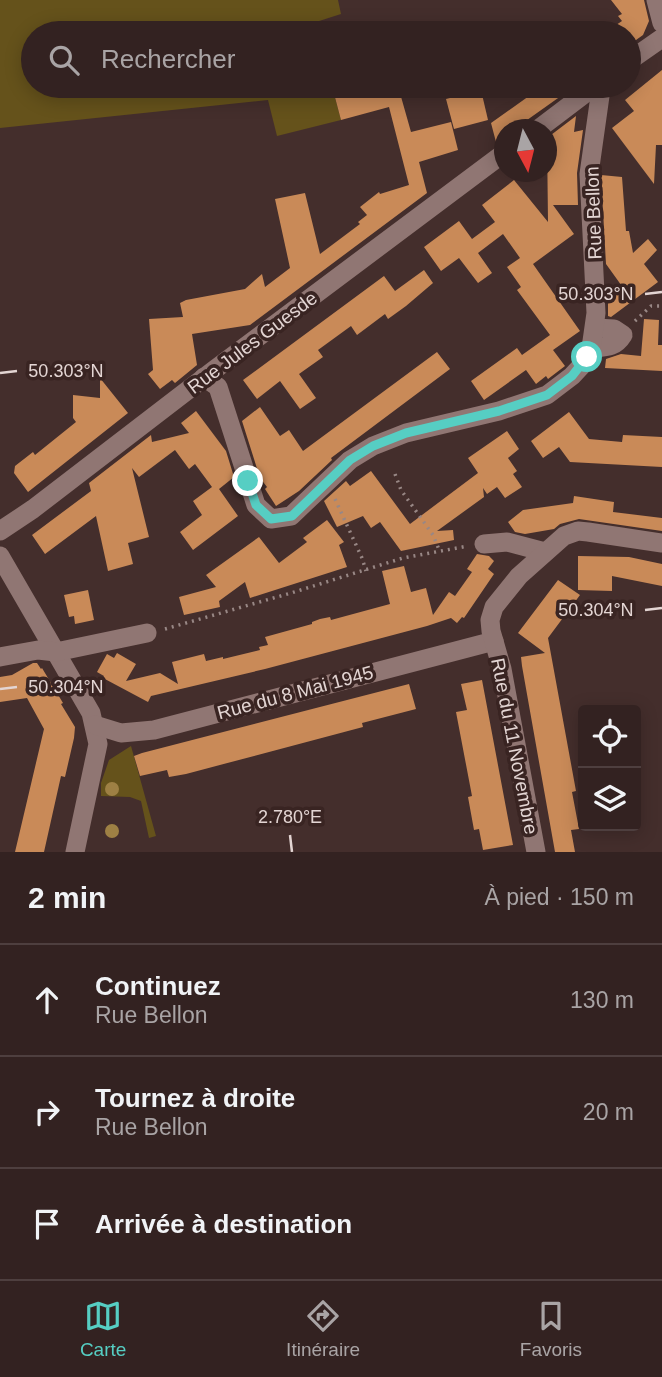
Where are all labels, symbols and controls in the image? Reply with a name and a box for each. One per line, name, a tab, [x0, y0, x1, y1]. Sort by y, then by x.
search box	[21, 21, 641, 98]
icon: search	[45, 41, 83, 79]
text: Rechercher	[101, 44, 235, 74]
north arrow	[494, 119, 557, 182]
street label: Rue Bellon	[581, 166, 606, 260]
text: 50.303°N	[558, 284, 634, 304]
street label: Rue Jules Guesde	[184, 287, 321, 398]
route start	[571, 341, 602, 372]
text: 50.303°N	[28, 361, 104, 381]
route end	[232, 465, 263, 496]
text: 50.304°N	[558, 600, 634, 620]
street label: Rue du 11 Novembre	[487, 656, 542, 836]
street label: Rue du 8 Mai 1945	[215, 662, 375, 723]
text: 50.304°N	[28, 677, 104, 697]
map controls	[578, 705, 641, 831]
button: locate	[578, 705, 641, 768]
button: layers	[578, 768, 641, 831]
text: 2.780°E	[258, 807, 322, 827]
text: 2 min	[28, 881, 106, 914]
text: À pied · 150 m	[484, 884, 634, 910]
text: Continuez	[95, 971, 221, 1001]
icon: ahead	[28, 981, 66, 1019]
text: 130 m	[570, 987, 634, 1013]
text: Rue Bellon	[95, 1002, 208, 1028]
text: Tournez à droite	[95, 1083, 295, 1113]
icon: right	[28, 1093, 66, 1131]
text: 20 m	[583, 1099, 634, 1125]
text: Rue Bellon	[95, 1114, 208, 1140]
icon: arrive	[28, 1205, 66, 1243]
text: Arrivée à destination	[95, 1209, 352, 1239]
tab: Carte	[80, 1297, 126, 1361]
tab: Itinéraire	[286, 1297, 360, 1361]
tab: Favoris	[520, 1297, 582, 1361]

